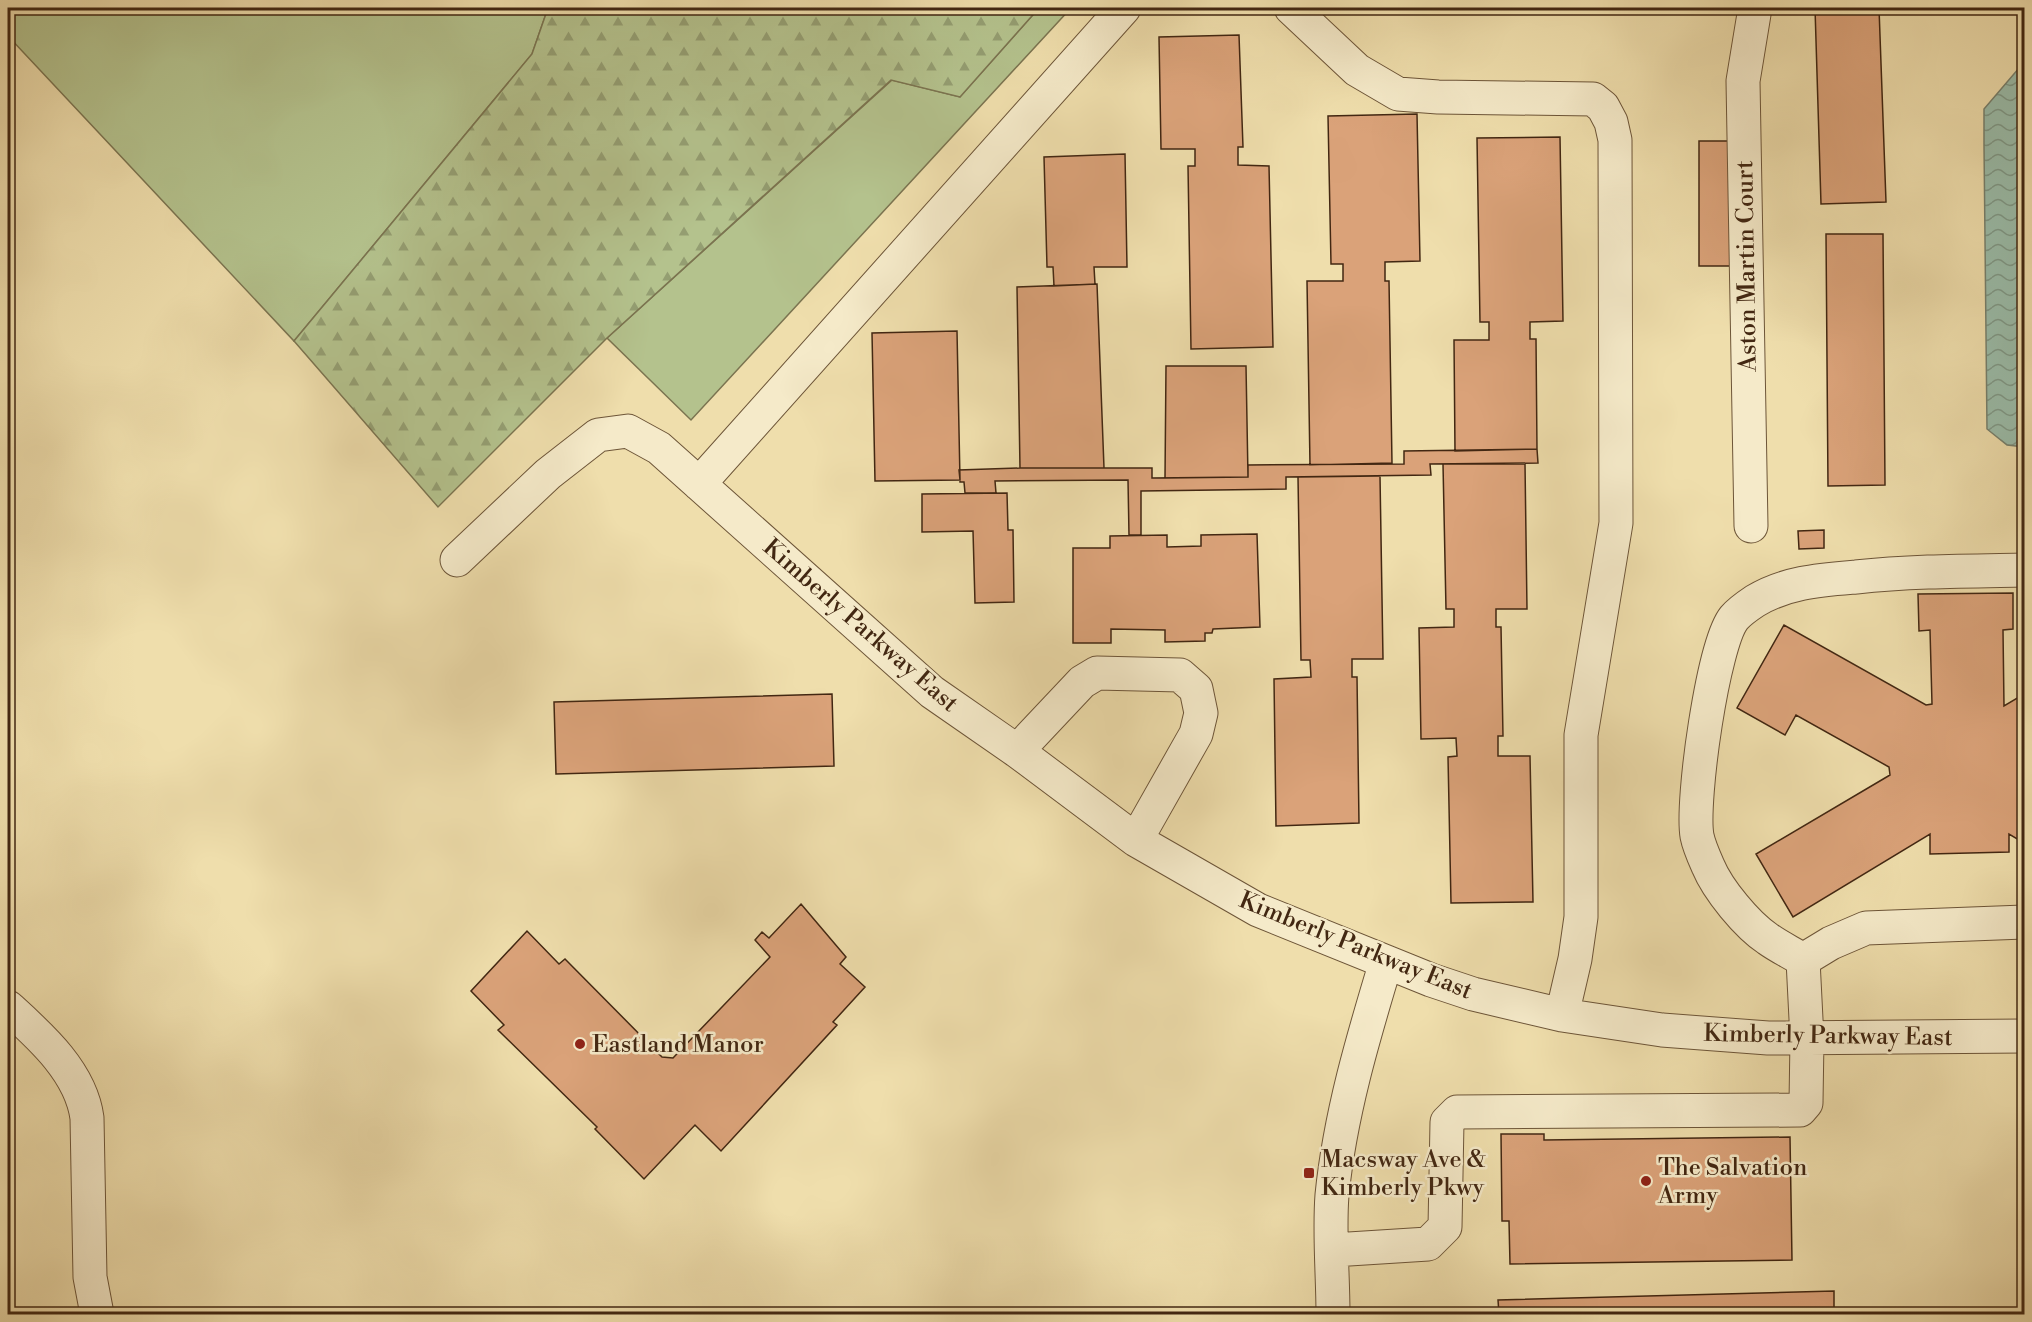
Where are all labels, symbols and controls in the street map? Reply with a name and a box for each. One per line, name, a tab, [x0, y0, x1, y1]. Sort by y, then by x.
street label: Aston Martin Court	[1730, 160, 1764, 373]
street label: Kimberly Parkway East	[757, 533, 965, 719]
street label: Kimberly Parkway East	[1235, 885, 1477, 1007]
street label: Kimberly Parkway East	[1703, 1019, 1953, 1053]
place label: Eastland Manor	[592, 1030, 764, 1060]
marker: Eastland Manor	[573, 1037, 587, 1051]
place label: Macsway Ave & Kimberly Pkwy	[1321, 1145, 1486, 1203]
place label: The Salvation Army	[1657, 1153, 1807, 1211]
marker: Macsway Ave & Kimberly Pkwy	[1302, 1166, 1316, 1180]
marker: The Salvation Army	[1639, 1174, 1653, 1188]

